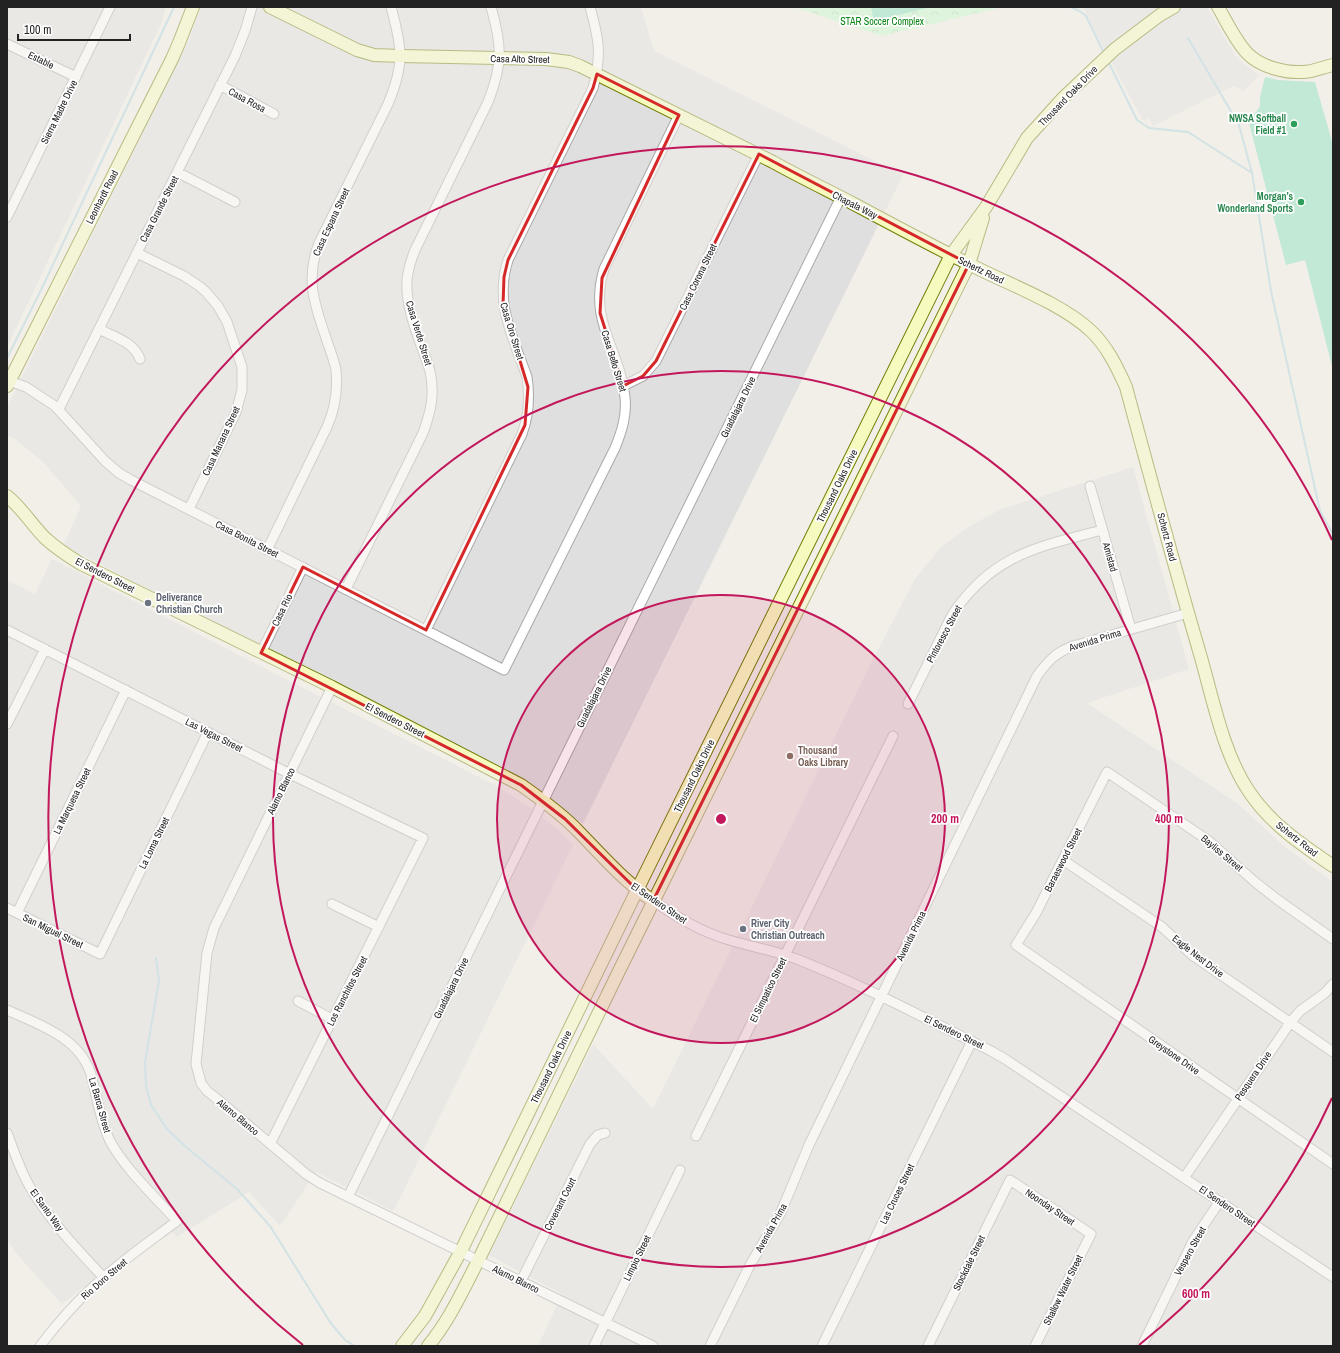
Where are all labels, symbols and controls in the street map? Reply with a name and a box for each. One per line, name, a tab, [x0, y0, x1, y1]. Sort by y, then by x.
park label: STAR Soccer Complex	[840, 15, 925, 28]
scale bar	[18, 16, 130, 42]
text: 100 m	[24, 22, 51, 38]
street label: Estable	[26, 48, 57, 72]
street label: Casa Alto Street	[490, 52, 550, 66]
street label: Thousand Oaks Drive	[1036, 62, 1101, 129]
street label: Sierra Madre Drive	[38, 77, 80, 146]
street label: Casa Rosa	[226, 85, 268, 115]
place label: NWSA Softball Field #1	[1229, 112, 1286, 137]
marker: NWSA Softball Field #1	[1289, 119, 1299, 129]
street label: Leonhardt Road	[83, 168, 121, 226]
street label: Casa Grande Street	[137, 173, 182, 244]
street label: Casa Espana Street	[310, 185, 353, 258]
street label: Chapala Way	[830, 188, 881, 222]
place label: Morgan’s Wonderland Sports	[1218, 190, 1293, 215]
marker: Morgan’s Wonderland Sports	[1296, 197, 1306, 207]
street label: Casa Corona Street	[676, 241, 720, 312]
street label: Schertz Road	[956, 253, 1006, 287]
street label: Casa Verde Street	[403, 299, 435, 368]
street label: Casa Oro Street	[497, 301, 527, 362]
street label: Casa Bello Street	[598, 329, 630, 394]
street label: Guadalajara Drive	[718, 374, 759, 440]
street label: Casa Manana Street	[199, 404, 243, 478]
street label: Thousand Oaks Drive	[814, 447, 861, 525]
street label: Schertz Road	[1154, 511, 1180, 563]
street label: Casa Bonita Street	[213, 517, 281, 561]
street label: Amistad	[1099, 540, 1120, 573]
street label: El Sendero Street	[73, 555, 137, 596]
place label: Deliverance Christian Church	[156, 591, 223, 616]
street label: Casa Rio	[269, 591, 296, 628]
marker: Deliverance Christian Church	[143, 598, 153, 608]
street label: Pintoresco Street	[923, 602, 965, 665]
street label: Avenida Prima	[1066, 626, 1123, 654]
street label: Guadalajara Drive	[574, 664, 615, 730]
street label: El Sendero Street	[363, 700, 427, 741]
street label: Las Vegas Street	[183, 715, 245, 755]
street label: Thousand Oaks Drive	[671, 737, 718, 815]
place label: Thousand Oaks Library	[798, 744, 849, 769]
marker: Thousand Oaks Library	[785, 751, 795, 761]
street label: La Marquesa Street	[50, 765, 94, 836]
street label: Alamo Blanco	[264, 765, 298, 817]
text: 200 m	[931, 811, 959, 827]
text: 400 m	[1155, 811, 1183, 827]
centre of rings	[714, 812, 728, 826]
street label: La Loma Street	[136, 814, 172, 871]
street label: Schertz Road	[1273, 819, 1321, 859]
street label: Baraeswood Street	[1041, 825, 1085, 894]
street label: Bayliss Street	[1198, 832, 1246, 875]
street label: El Sendero Street	[629, 880, 690, 927]
street label: Avenida Prima	[893, 908, 929, 964]
street label: San Miguel Street	[21, 911, 86, 952]
place label: River City Christian Outreach	[751, 917, 825, 942]
marker: River City Christian Outreach	[738, 924, 748, 934]
street label: Eagle Nest Drive	[1170, 932, 1227, 980]
street label: Los Ranchitos Street	[324, 953, 370, 1028]
street label: Guadalajara Drive	[431, 955, 472, 1021]
street label: El Simpatico Street	[747, 955, 790, 1025]
street label: El Sendero Street	[922, 1012, 987, 1052]
street label: Thousand Oaks Drive	[528, 1028, 575, 1106]
street label: Greystone Drive	[1146, 1033, 1203, 1078]
street label: Pesquera Drive	[1232, 1048, 1275, 1103]
street label: La Barca Street	[86, 1076, 114, 1135]
street label: Alamo Blanco	[214, 1095, 262, 1139]
street label: Las Cruces Street	[877, 1161, 918, 1226]
street label: Covenant Court	[541, 1175, 579, 1233]
street label: El Sendero Street	[1197, 1183, 1258, 1230]
street label: El Santo Way	[27, 1186, 67, 1235]
street label: Noonday Street	[1023, 1186, 1078, 1229]
street label: Avenida Prima	[752, 1201, 790, 1256]
street label: Vespero Street	[1171, 1223, 1209, 1278]
street label: Limpio Street	[620, 1232, 654, 1283]
street label: Stockdale Street	[950, 1232, 988, 1293]
street label: Shallow Water Street	[1040, 1252, 1086, 1327]
street label: Rio Doro Street	[78, 1255, 130, 1303]
street label: Alamo Blanco	[490, 1262, 542, 1296]
text: 600 m	[1182, 1286, 1210, 1302]

